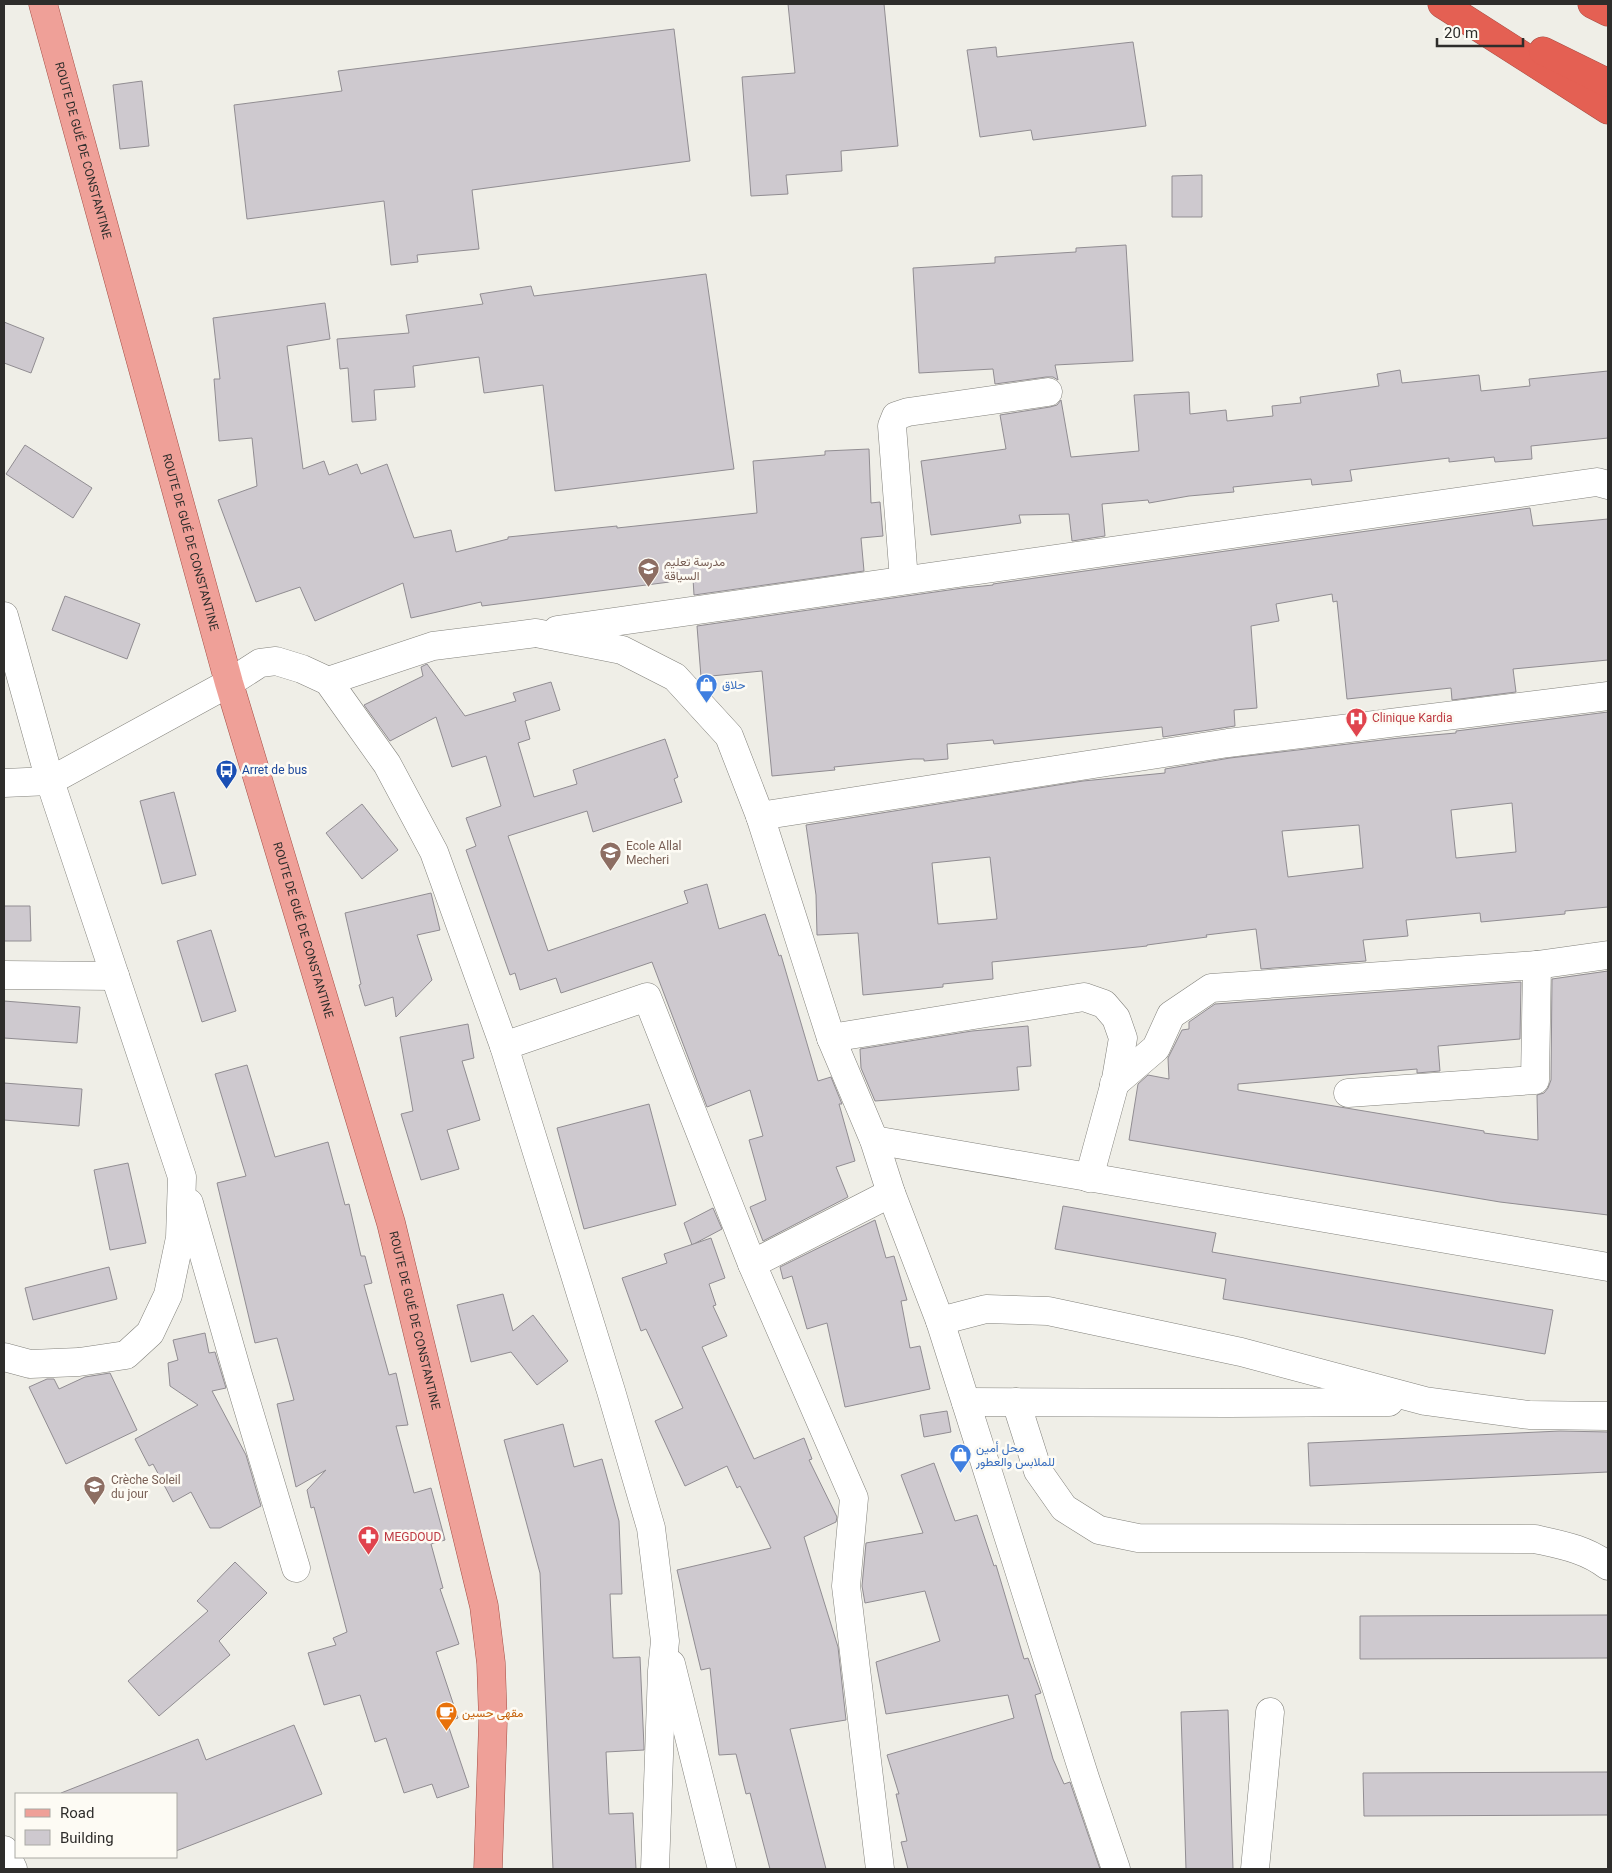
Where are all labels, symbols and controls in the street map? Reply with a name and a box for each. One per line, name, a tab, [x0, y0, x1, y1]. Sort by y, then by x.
scale bar	[1437, 15, 1523, 47]
text: 20 m	[1444, 23, 1478, 46]
street label: ROUTE DE GUÉ DE CONSTANTINE	[49, 60, 115, 242]
street label: ROUTE DE GUÉ DE CONSTANTINE	[157, 452, 222, 633]
place label: مدرسة تعليم السياقة	[664, 554, 725, 586]
school or university icon: مدرسة تعليم السياقة	[636, 557, 660, 588]
shop icon: حلاق	[694, 673, 718, 704]
place label: حلاق	[722, 677, 746, 695]
hospital icon: Clinique Kardia	[1344, 706, 1368, 737]
place label: Clinique Kardia	[1372, 710, 1452, 728]
bus stop icon: Arret de bus	[214, 758, 238, 789]
place label: Arret de bus	[242, 762, 307, 780]
place label: Ecole Allal Mecheri	[626, 838, 681, 870]
street label: ROUTE DE GUÉ DE CONSTANTINE	[267, 840, 337, 1021]
school or university icon: Ecole Allal Mecheri	[598, 841, 622, 872]
street label: ROUTE DE GUÉ DE CONSTANTINE	[383, 1230, 444, 1412]
place label: محل أمين للملابس والعطور	[975, 1440, 1055, 1472]
shop icon: محل أمين للملابس والعطور	[948, 1443, 972, 1474]
place label: Crèche Soleil du jour	[111, 1472, 181, 1504]
school or university icon: Crèche Soleil du jour	[83, 1475, 107, 1506]
pharmacy icon: MEGDOUD	[356, 1525, 380, 1556]
place label: MEGDOUD	[384, 1529, 441, 1547]
cafe icon: مقهى حسين	[434, 1701, 458, 1732]
place label: مقهى حسين	[462, 1705, 523, 1723]
legend	[15, 1793, 178, 1858]
text: Road	[60, 1803, 94, 1826]
text: Building	[60, 1828, 114, 1851]

